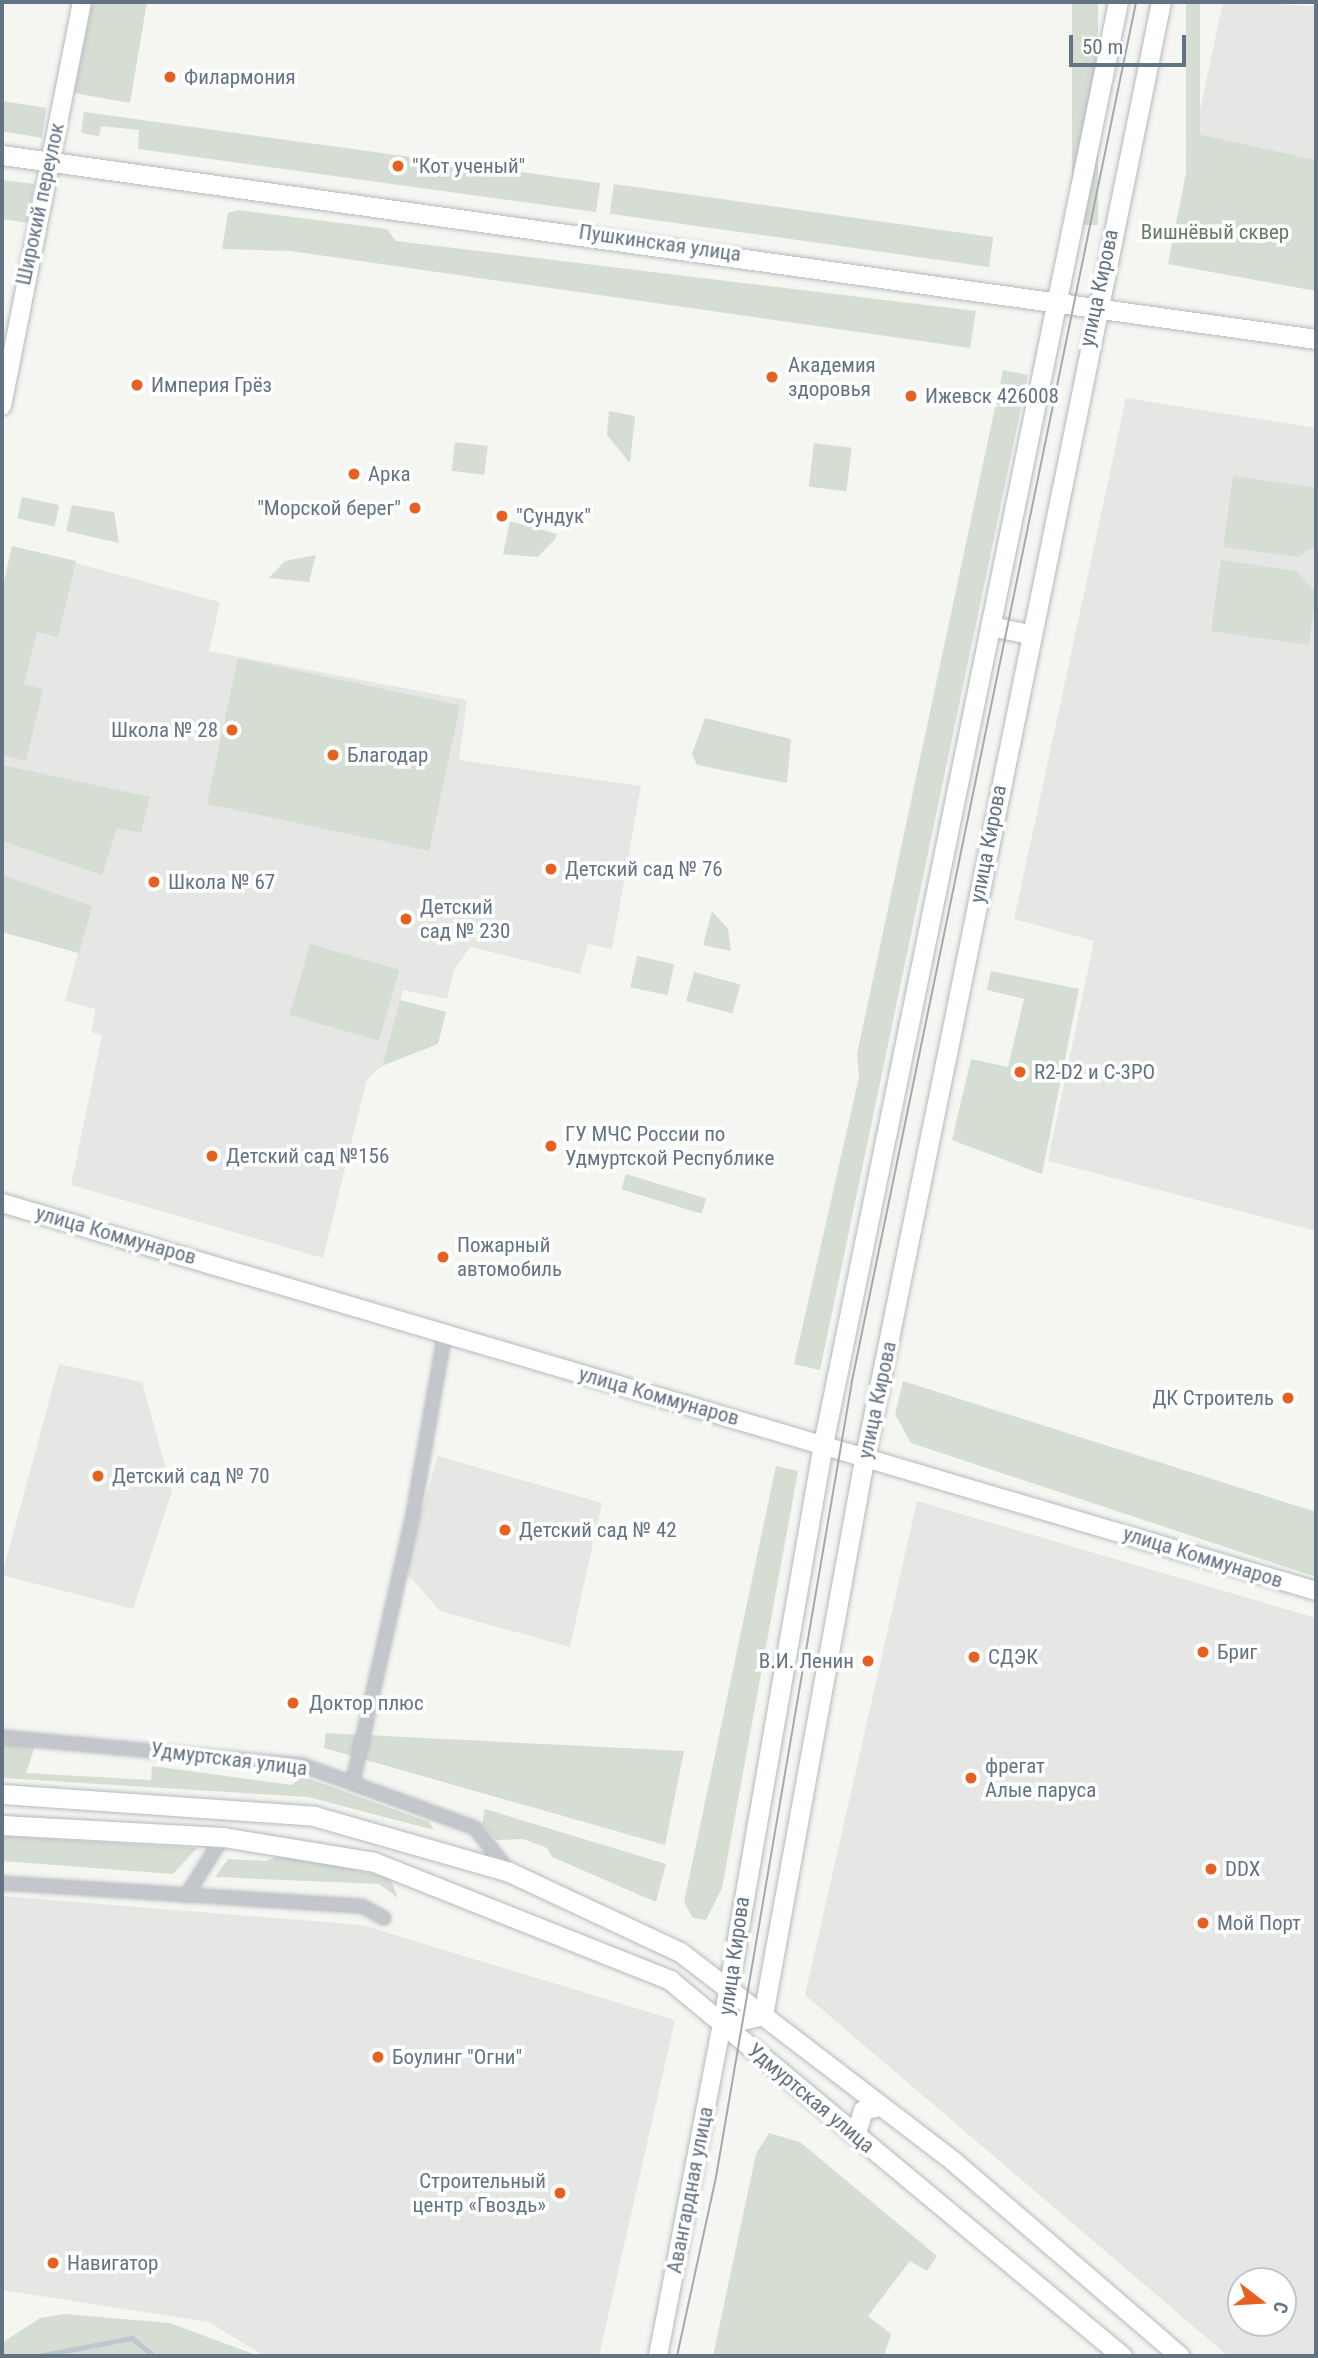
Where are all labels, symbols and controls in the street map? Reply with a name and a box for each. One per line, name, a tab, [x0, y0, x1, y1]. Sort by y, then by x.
scale bar	[1073, 21, 1190, 65]
text: 50 m	[1082, 35, 1123, 59]
place label: Филармония	[184, 64, 296, 90]
marker: Филармония	[162, 69, 178, 85]
street label: Широкий переулок	[10, 121, 70, 287]
place label: "Кот ученый"	[412, 153, 525, 179]
marker: "Кот ученый"	[390, 158, 406, 174]
street label: Пушкинская улица	[577, 219, 743, 267]
park label: Вишнёвый сквер	[1141, 219, 1289, 245]
street label: улица Кирова	[1074, 227, 1124, 349]
place label: Академия здоровья	[788, 352, 876, 402]
marker: Академия здоровья	[762, 367, 782, 387]
place label: Империя Грёз	[151, 372, 272, 398]
marker: Империя Грёз	[129, 377, 145, 393]
place label: Ижевск 426008	[925, 383, 1059, 409]
marker: Ижевск 426008	[903, 388, 919, 404]
place label: Арка	[368, 461, 411, 487]
marker: Арка	[346, 466, 362, 482]
place label: "Морской берег"	[257, 495, 401, 521]
marker: "Морской берег"	[407, 500, 423, 516]
place label: "Сундук"	[516, 503, 591, 529]
marker: "Сундук"	[494, 508, 510, 524]
place label: Школа № 28	[111, 717, 218, 743]
marker: Школа № 28	[224, 722, 240, 738]
place label: Благодар	[347, 742, 428, 768]
marker: Благодар	[325, 747, 341, 763]
street label: улица Кирова	[964, 783, 1012, 905]
place label: Детский сад № 76	[565, 856, 723, 882]
marker: Детский сад № 76	[543, 861, 559, 877]
place label: Школа № 67	[168, 869, 275, 895]
marker: Школа № 67	[146, 874, 162, 890]
place label: Детский сад № 230	[420, 894, 510, 944]
marker: Детский сад № 230	[398, 911, 414, 927]
place label: R2-D2 и C-3PO	[1034, 1059, 1155, 1085]
marker: R2-D2 и C-3PO	[1012, 1064, 1028, 1080]
place label: ГУ МЧС России по Удмуртской Республике	[565, 1121, 774, 1171]
marker: ГУ МЧС России по Удмуртской Республике	[543, 1138, 559, 1154]
place label: Детский сад №156	[226, 1143, 389, 1169]
marker: Детский сад №156	[204, 1148, 220, 1164]
street label: улица Коммунаров	[33, 1200, 199, 1270]
place label: Пожарный автомобиль	[457, 1232, 562, 1282]
marker: Пожарный автомобиль	[435, 1249, 451, 1265]
street label: улица Кирова	[852, 1339, 902, 1461]
street label: улица Коммунаров	[576, 1361, 742, 1431]
place label: ДК Строитель	[1152, 1385, 1274, 1411]
marker: ДК Строитель	[1280, 1390, 1296, 1406]
place label: Детский сад № 70	[112, 1463, 270, 1489]
marker: Детский сад № 70	[90, 1468, 106, 1484]
place label: Детский сад № 42	[519, 1517, 677, 1543]
street label: улица Коммунаров	[1120, 1521, 1286, 1593]
marker: Детский сад № 42	[497, 1522, 513, 1538]
place label: Бриг	[1217, 1639, 1257, 1665]
place label: СДЭК	[988, 1644, 1038, 1670]
marker: Бриг	[1195, 1644, 1211, 1660]
place label: В.И. Ленин	[759, 1648, 854, 1674]
marker: СДЭК	[966, 1649, 982, 1665]
marker: В.И. Ленин	[860, 1653, 876, 1669]
place label: Доктор плюс	[309, 1690, 424, 1716]
marker: Доктор плюс	[283, 1693, 303, 1713]
street label: Удмуртская улица	[149, 1737, 309, 1781]
place label: фрегат Алые паруса	[985, 1753, 1096, 1803]
marker: фрегат Алые паруса	[963, 1770, 979, 1786]
place label: DDX	[1225, 1856, 1260, 1882]
marker: DDX	[1203, 1861, 1219, 1877]
street label: улица Кирова	[713, 1895, 755, 2017]
place label: Мой Порт	[1217, 1910, 1301, 1936]
marker: Мой Порт	[1195, 1915, 1211, 1931]
street label: Удмуртская улица	[743, 2038, 879, 2158]
place label: Боулинг "Огни"	[392, 2044, 522, 2070]
marker: Боулинг "Огни"	[370, 2049, 386, 2065]
street label: Авангардная улица	[661, 2105, 719, 2275]
place label: Строительный центр «Гвоздь»	[413, 2168, 546, 2218]
marker: Строительный центр «Гвоздь»	[552, 2185, 568, 2201]
place label: Навигатор	[67, 2250, 158, 2276]
marker: Навигатор	[45, 2255, 61, 2271]
north arrow	[1227, 2267, 1297, 2337]
text: С	[1268, 2299, 1293, 2316]

